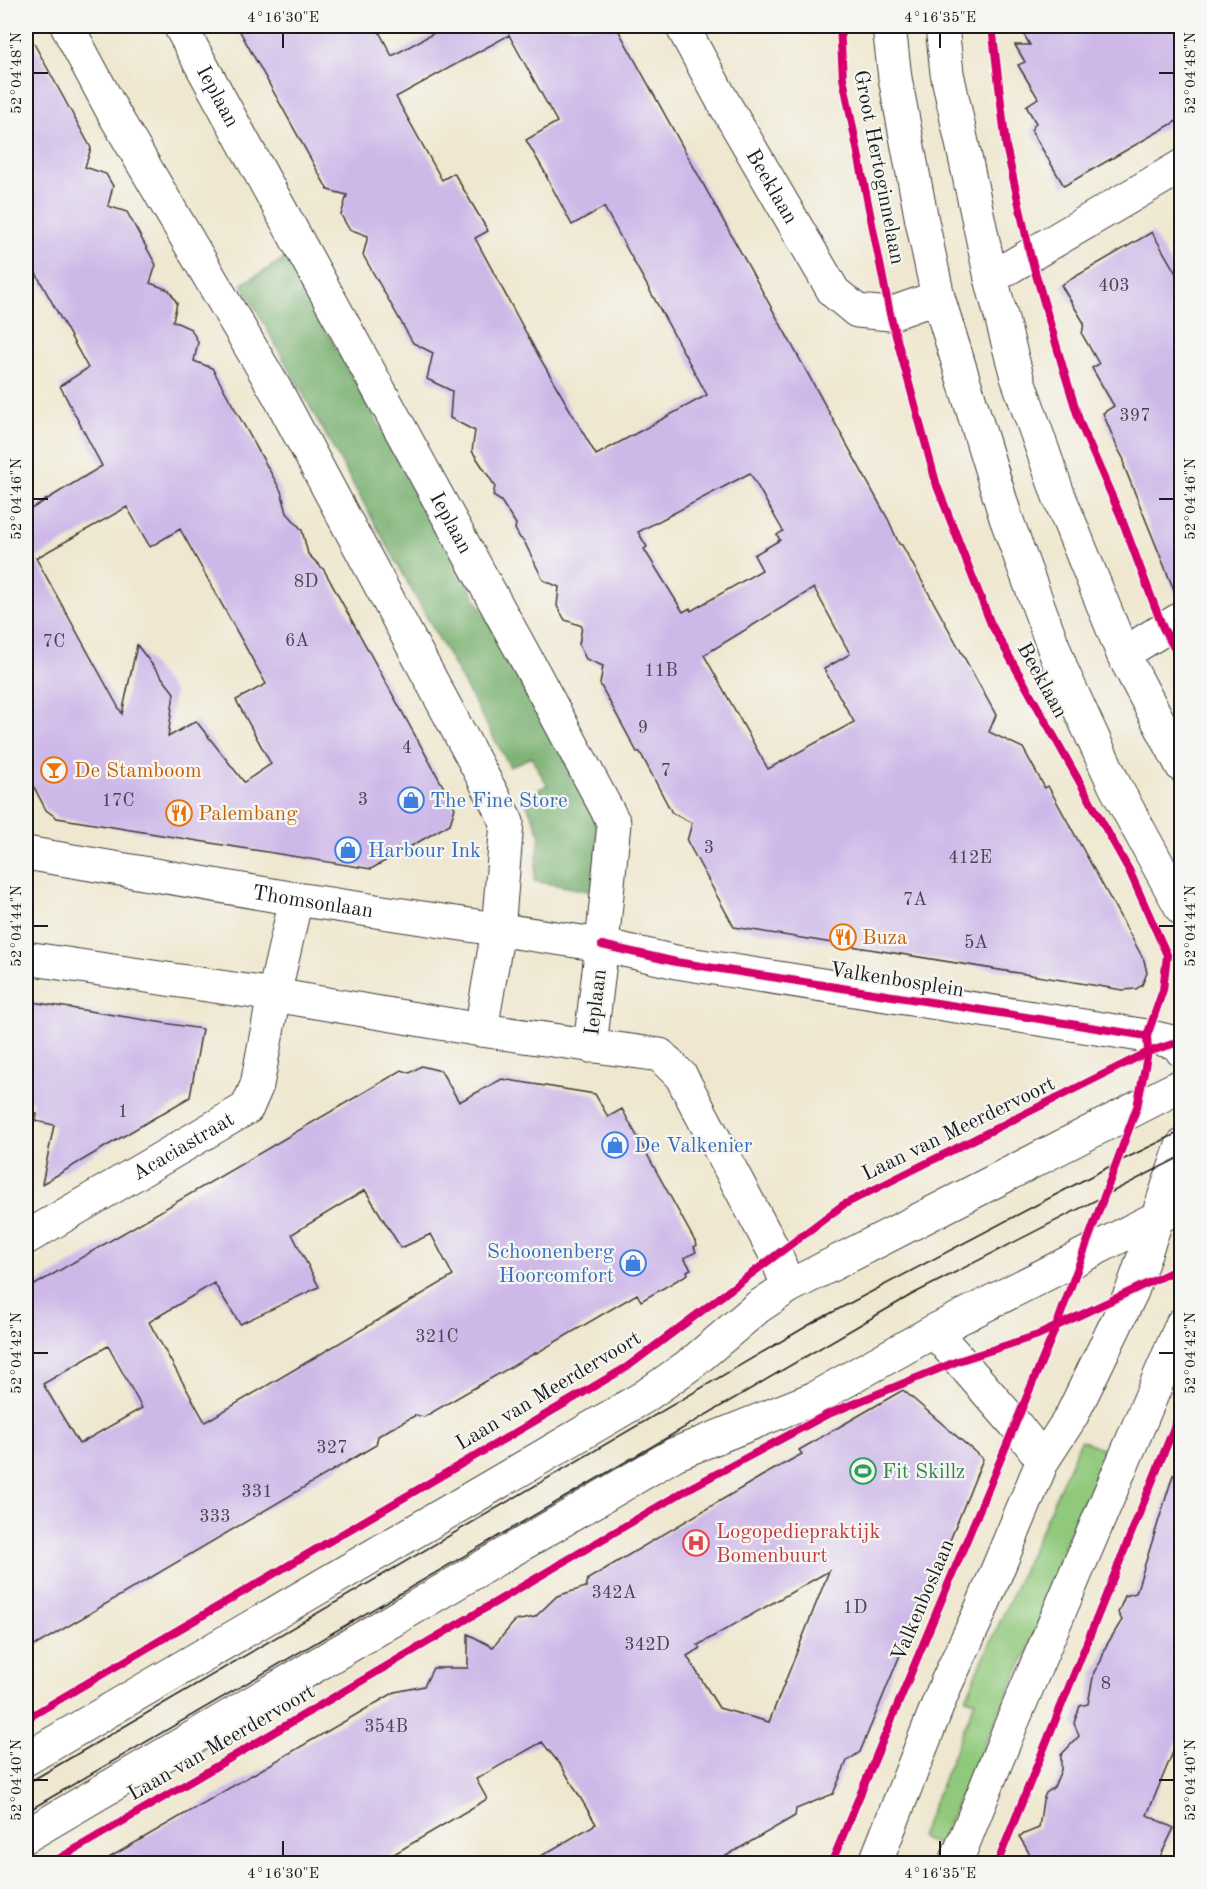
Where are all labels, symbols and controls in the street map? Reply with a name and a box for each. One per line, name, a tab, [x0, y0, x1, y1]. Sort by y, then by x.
text: 4°16'30"E	[247, 11, 319, 26]
text: 4°16'35"E	[904, 11, 976, 26]
text: 52°04'48"N	[10, 32, 25, 114]
text: 52°04'48"N	[1184, 32, 1199, 114]
street label: Ieplaan	[192, 63, 242, 131]
street label: Groot Hertoginnelaan	[849, 68, 908, 266]
street label: Beeklaan	[741, 146, 801, 228]
house number: 403	[1098, 277, 1130, 295]
house number: 397	[1119, 407, 1151, 425]
text: 52°04'46"N	[10, 458, 25, 540]
text: 52°04'46"N	[1184, 458, 1199, 540]
street label: Ieplaan	[425, 489, 475, 558]
house number: 8D	[294, 573, 318, 591]
house number: 6A	[285, 632, 309, 650]
house number: 7C	[43, 633, 65, 651]
street label: Beeklaan	[1013, 640, 1071, 722]
house number: 11B	[644, 662, 678, 680]
house number: 9	[638, 719, 648, 737]
house number: 4	[402, 739, 412, 757]
bar icon: De Stamboom	[39, 755, 69, 785]
place label: De Stamboom	[74, 761, 202, 782]
house number: 7	[661, 762, 671, 780]
shop icon: The Fine Store	[396, 785, 426, 815]
house number: 3	[358, 791, 368, 809]
place label: The Fine Store	[430, 791, 568, 812]
house number: 17C	[102, 792, 134, 810]
restaurant icon: Palembang	[164, 798, 194, 828]
place label: Palembang	[198, 804, 298, 825]
shop icon: Harbour Ink	[333, 835, 363, 865]
house number: 3	[704, 839, 714, 857]
place label: Harbour Ink	[368, 841, 481, 862]
house number: 412E	[948, 849, 992, 867]
street label: Thomsonlaan	[251, 883, 375, 922]
text: 52°04'44"N	[10, 885, 25, 967]
text: 52°04'44"N	[1184, 885, 1199, 967]
house number: 7A	[903, 891, 927, 909]
restaurant icon: Buza	[828, 922, 858, 952]
place label: Buza	[862, 928, 907, 949]
house number: 5A	[964, 934, 988, 952]
street label: Valkenbosplein	[828, 959, 966, 1001]
street label: Ieplaan	[582, 968, 611, 1037]
street label: Laan van Meerdervoort	[859, 1073, 1058, 1185]
house number: 1	[118, 1103, 128, 1121]
street label: Acaciastraat	[129, 1109, 238, 1185]
shop icon: De Valkenier	[600, 1130, 630, 1160]
place label: De Valkenier	[634, 1136, 753, 1157]
place label: Schoonenberg Hoorcomfort	[487, 1242, 615, 1287]
shop icon: Schoonenberg Hoorcomfort	[618, 1248, 648, 1278]
text: 52°04'42"N	[10, 1312, 25, 1394]
text: 52°04'42"N	[1184, 1312, 1199, 1394]
house number: 321C	[415, 1328, 459, 1346]
street label: Laan van Meerdervoort	[453, 1328, 645, 1455]
house number: 327	[316, 1439, 348, 1457]
sports icon: Fit Skillz	[848, 1456, 878, 1486]
place label: Fit Skillz	[882, 1462, 965, 1483]
house number: 331	[241, 1483, 273, 1501]
house number: 333	[199, 1508, 231, 1526]
place label: Logopediepraktijk Bomenbuurt	[716, 1522, 881, 1567]
hospital icon: Logopediepraktijk Bomenbuurt	[681, 1528, 711, 1558]
street label: Valkenboslaan	[888, 1536, 959, 1665]
house number: 342A	[591, 1584, 637, 1602]
house number: 1D	[843, 1599, 867, 1617]
house number: 342D	[624, 1636, 670, 1654]
house number: 8	[1101, 1675, 1111, 1693]
street label: Laan van Meerdervoort	[125, 1681, 319, 1805]
house number: 354B	[364, 1718, 408, 1736]
text: 52°04'40"N	[10, 1739, 25, 1821]
text: 52°04'40"N	[1184, 1739, 1199, 1821]
text: 4°16'30"E	[247, 1867, 319, 1882]
text: 4°16'35"E	[904, 1867, 976, 1882]

